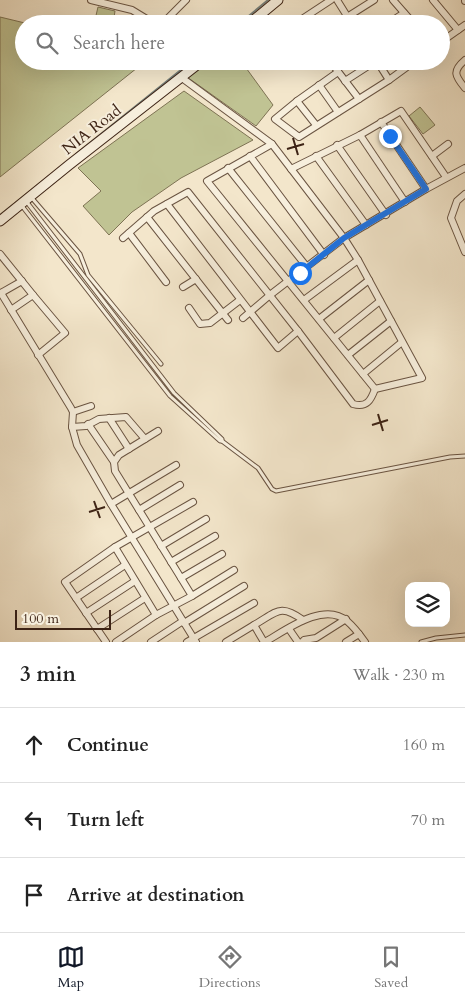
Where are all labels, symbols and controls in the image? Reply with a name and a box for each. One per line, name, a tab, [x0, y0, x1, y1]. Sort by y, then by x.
search box	[15, 15, 450, 70]
icon: search	[33, 29, 61, 57]
text: Search here	[73, 30, 165, 56]
street label: NIA Road	[57, 99, 126, 160]
route end	[379, 125, 402, 148]
route start	[289, 262, 312, 285]
map controls	[405, 582, 450, 627]
button: layers	[405, 582, 450, 627]
scale bar	[15, 607, 111, 630]
text: 100 m	[22, 609, 59, 628]
text: 3 min	[20, 660, 76, 689]
text: Walk · 230 m	[353, 664, 445, 686]
icon: ahead	[20, 731, 48, 759]
text: Continue	[67, 732, 149, 758]
text: 160 m	[403, 734, 445, 756]
icon: left	[20, 806, 48, 834]
text: Turn left	[67, 807, 144, 833]
text: 70 m	[411, 809, 445, 831]
icon: arrive	[20, 881, 48, 909]
text: Arrive at destination	[67, 882, 244, 908]
tab: Map	[57, 943, 85, 992]
tab: Directions	[199, 943, 260, 992]
tab: Saved	[374, 943, 408, 992]

